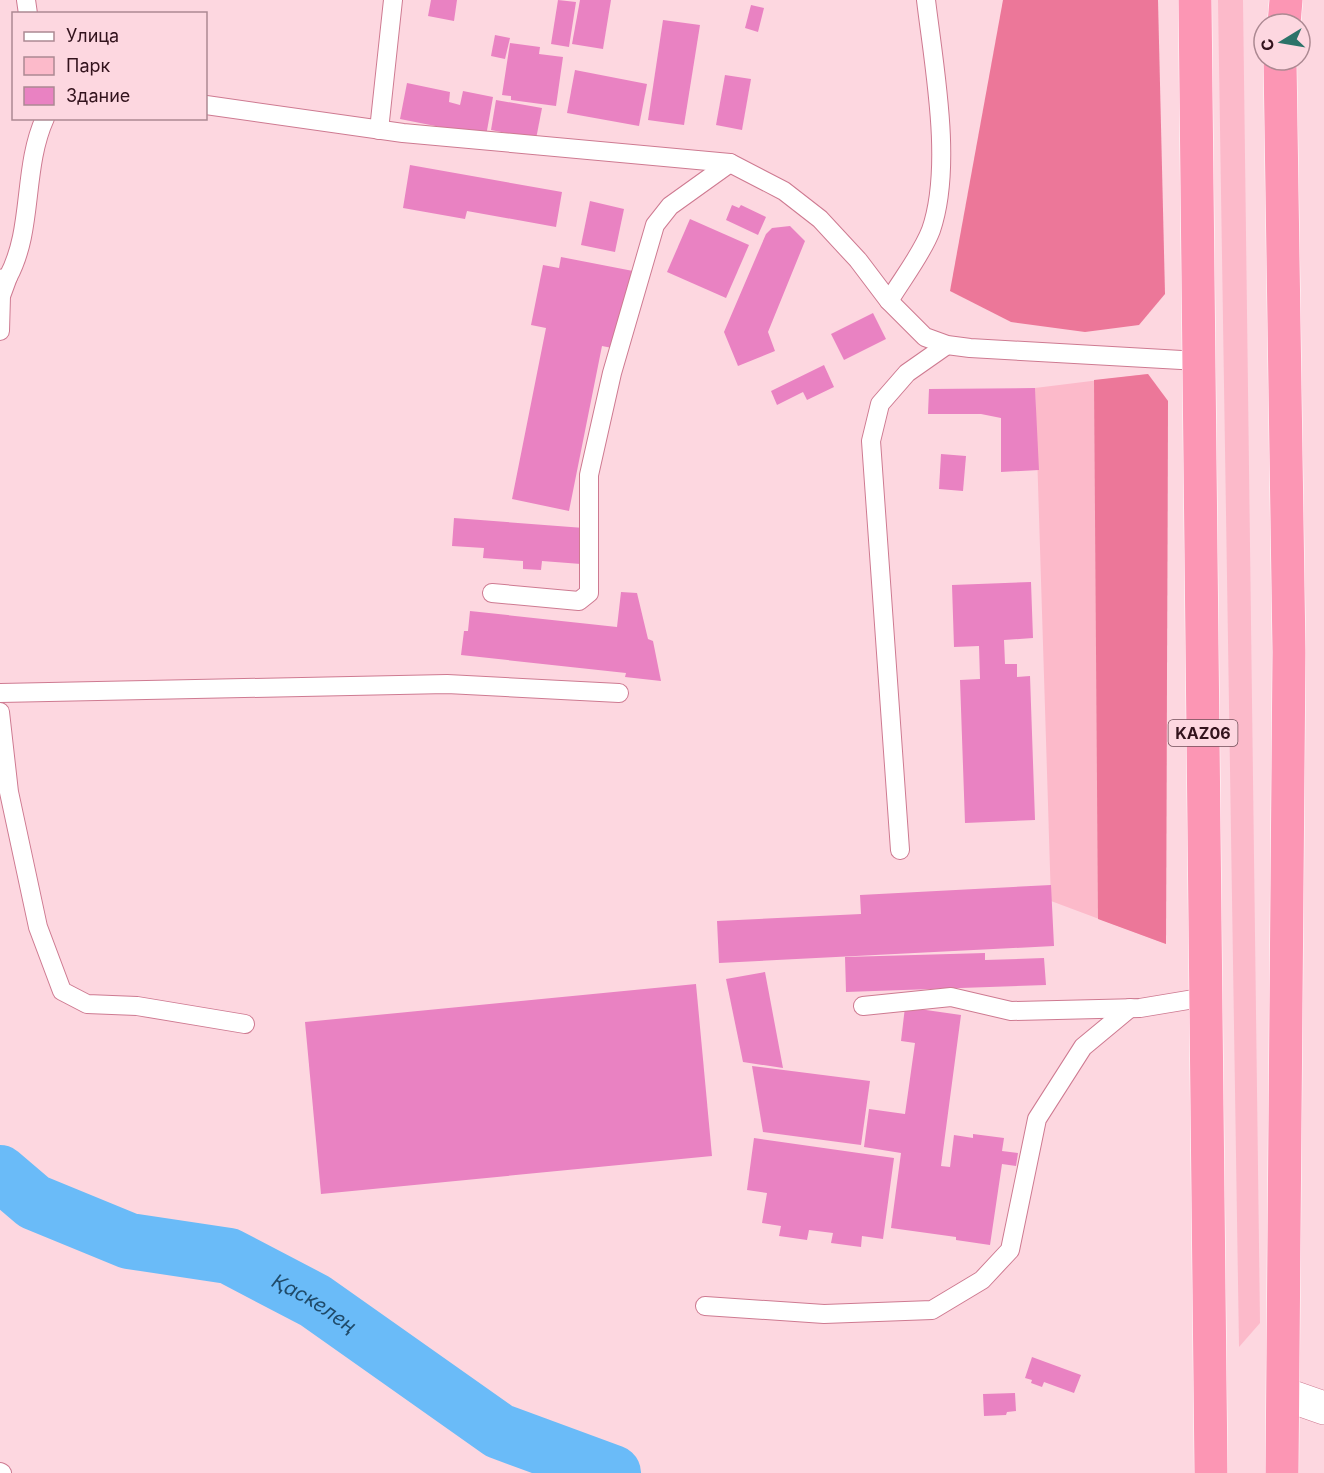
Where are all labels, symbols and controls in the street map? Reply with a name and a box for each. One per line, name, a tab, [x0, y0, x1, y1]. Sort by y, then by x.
legend	[12, 12, 207, 120]
north arrow	[1252, 12, 1312, 72]
text: Улица	[66, 25, 119, 46]
text: С	[1256, 37, 1278, 53]
text: Парк	[66, 55, 111, 76]
text: Здание	[66, 85, 130, 106]
road number: KАZ06	[1168, 720, 1238, 746]
water label: Қаскелең	[268, 1269, 361, 1338]

